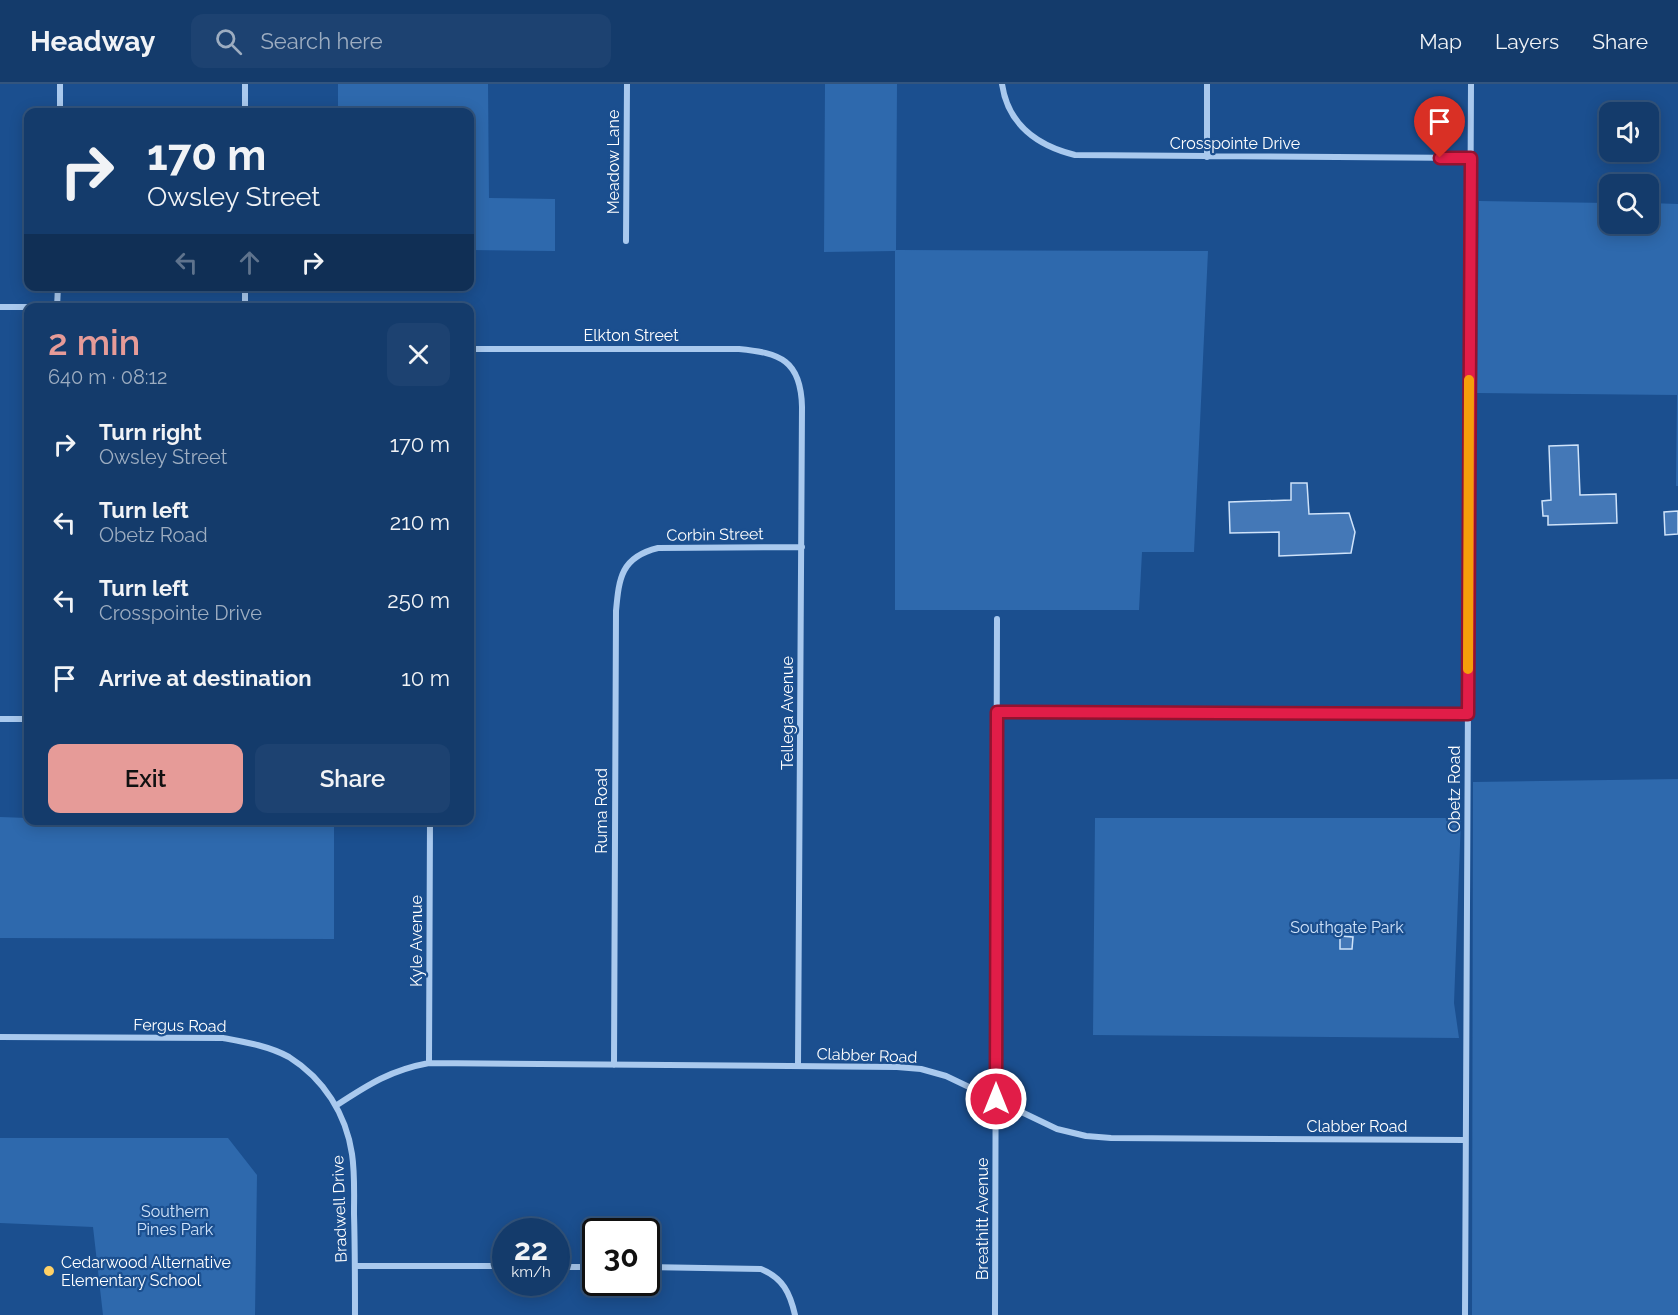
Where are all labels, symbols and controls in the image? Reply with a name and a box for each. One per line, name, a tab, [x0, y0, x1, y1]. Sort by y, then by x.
search box	[191, 14, 611, 68]
text: Headway	[30, 25, 155, 58]
icon: search	[212, 25, 245, 58]
text: Search here	[260, 28, 383, 54]
text: Map	[1419, 29, 1462, 54]
text: Layers	[1495, 29, 1559, 54]
text: Share	[1592, 29, 1648, 54]
pin	[1414, 96, 1465, 158]
map controls	[1599, 102, 1659, 234]
button: sound	[1599, 102, 1659, 162]
icon: arrive	[1423, 105, 1456, 138]
street label: Meadow Lane	[604, 110, 623, 214]
text: 170 m	[147, 131, 266, 180]
icon: right	[48, 132, 126, 210]
street label: Crosspointe Drive	[1170, 134, 1300, 153]
button: search	[1599, 174, 1659, 234]
text: Owsley Street	[147, 181, 320, 212]
icon: left	[170, 246, 203, 279]
icon: ahead	[233, 246, 266, 279]
icon: right	[296, 246, 329, 279]
text: 2 min	[48, 321, 140, 363]
button: close	[387, 323, 450, 386]
street label: Elkton Street	[583, 326, 679, 345]
text: 640 m · 08:12	[48, 365, 168, 389]
text: Turn right	[99, 419, 202, 445]
icon: right	[48, 428, 81, 461]
text: 170 m	[390, 431, 450, 457]
text: Owsley Street	[99, 445, 227, 469]
text: Turn left	[99, 497, 189, 523]
icon: left	[48, 506, 81, 539]
text: 210 m	[390, 509, 450, 535]
text: Obetz Road	[99, 523, 208, 547]
street label: Corbin Street	[666, 524, 764, 545]
text: Turn left	[99, 575, 189, 601]
icon: left	[48, 584, 81, 617]
text: 250 m	[387, 587, 450, 613]
text: Crosspointe Drive	[99, 601, 262, 625]
street label: Tellega Avenue	[778, 656, 797, 770]
icon: arrive	[48, 662, 81, 695]
text: Arrive at destination	[99, 665, 312, 691]
text: 10 m	[401, 665, 450, 691]
button: Exit	[48, 744, 243, 813]
button: Share	[255, 744, 450, 813]
street label: Obetz Road	[1445, 746, 1464, 832]
street label: Ruma Road	[592, 768, 611, 854]
street label: Kyle Avenue	[407, 895, 426, 987]
park label: Southgate Park	[1290, 918, 1404, 937]
street label: Fergus Road	[133, 1015, 227, 1036]
street label: Clabber Road	[816, 1044, 918, 1067]
position arrow	[964, 1067, 1028, 1131]
street label: Clabber Road	[1307, 1117, 1407, 1136]
street label: Bradwell Drive	[328, 1155, 351, 1263]
street label: Breathitt Avenue	[973, 1158, 992, 1280]
park label: Southern Pines Park	[137, 1202, 214, 1239]
speed limit sign: 30	[582, 1218, 660, 1296]
text: 22	[514, 1232, 548, 1267]
place label: Cedarwood Alternative Elementary School	[61, 1253, 231, 1290]
text: km/h	[511, 1263, 551, 1281]
marker: Cedarwood Alternative Elementary School	[42, 1264, 56, 1278]

